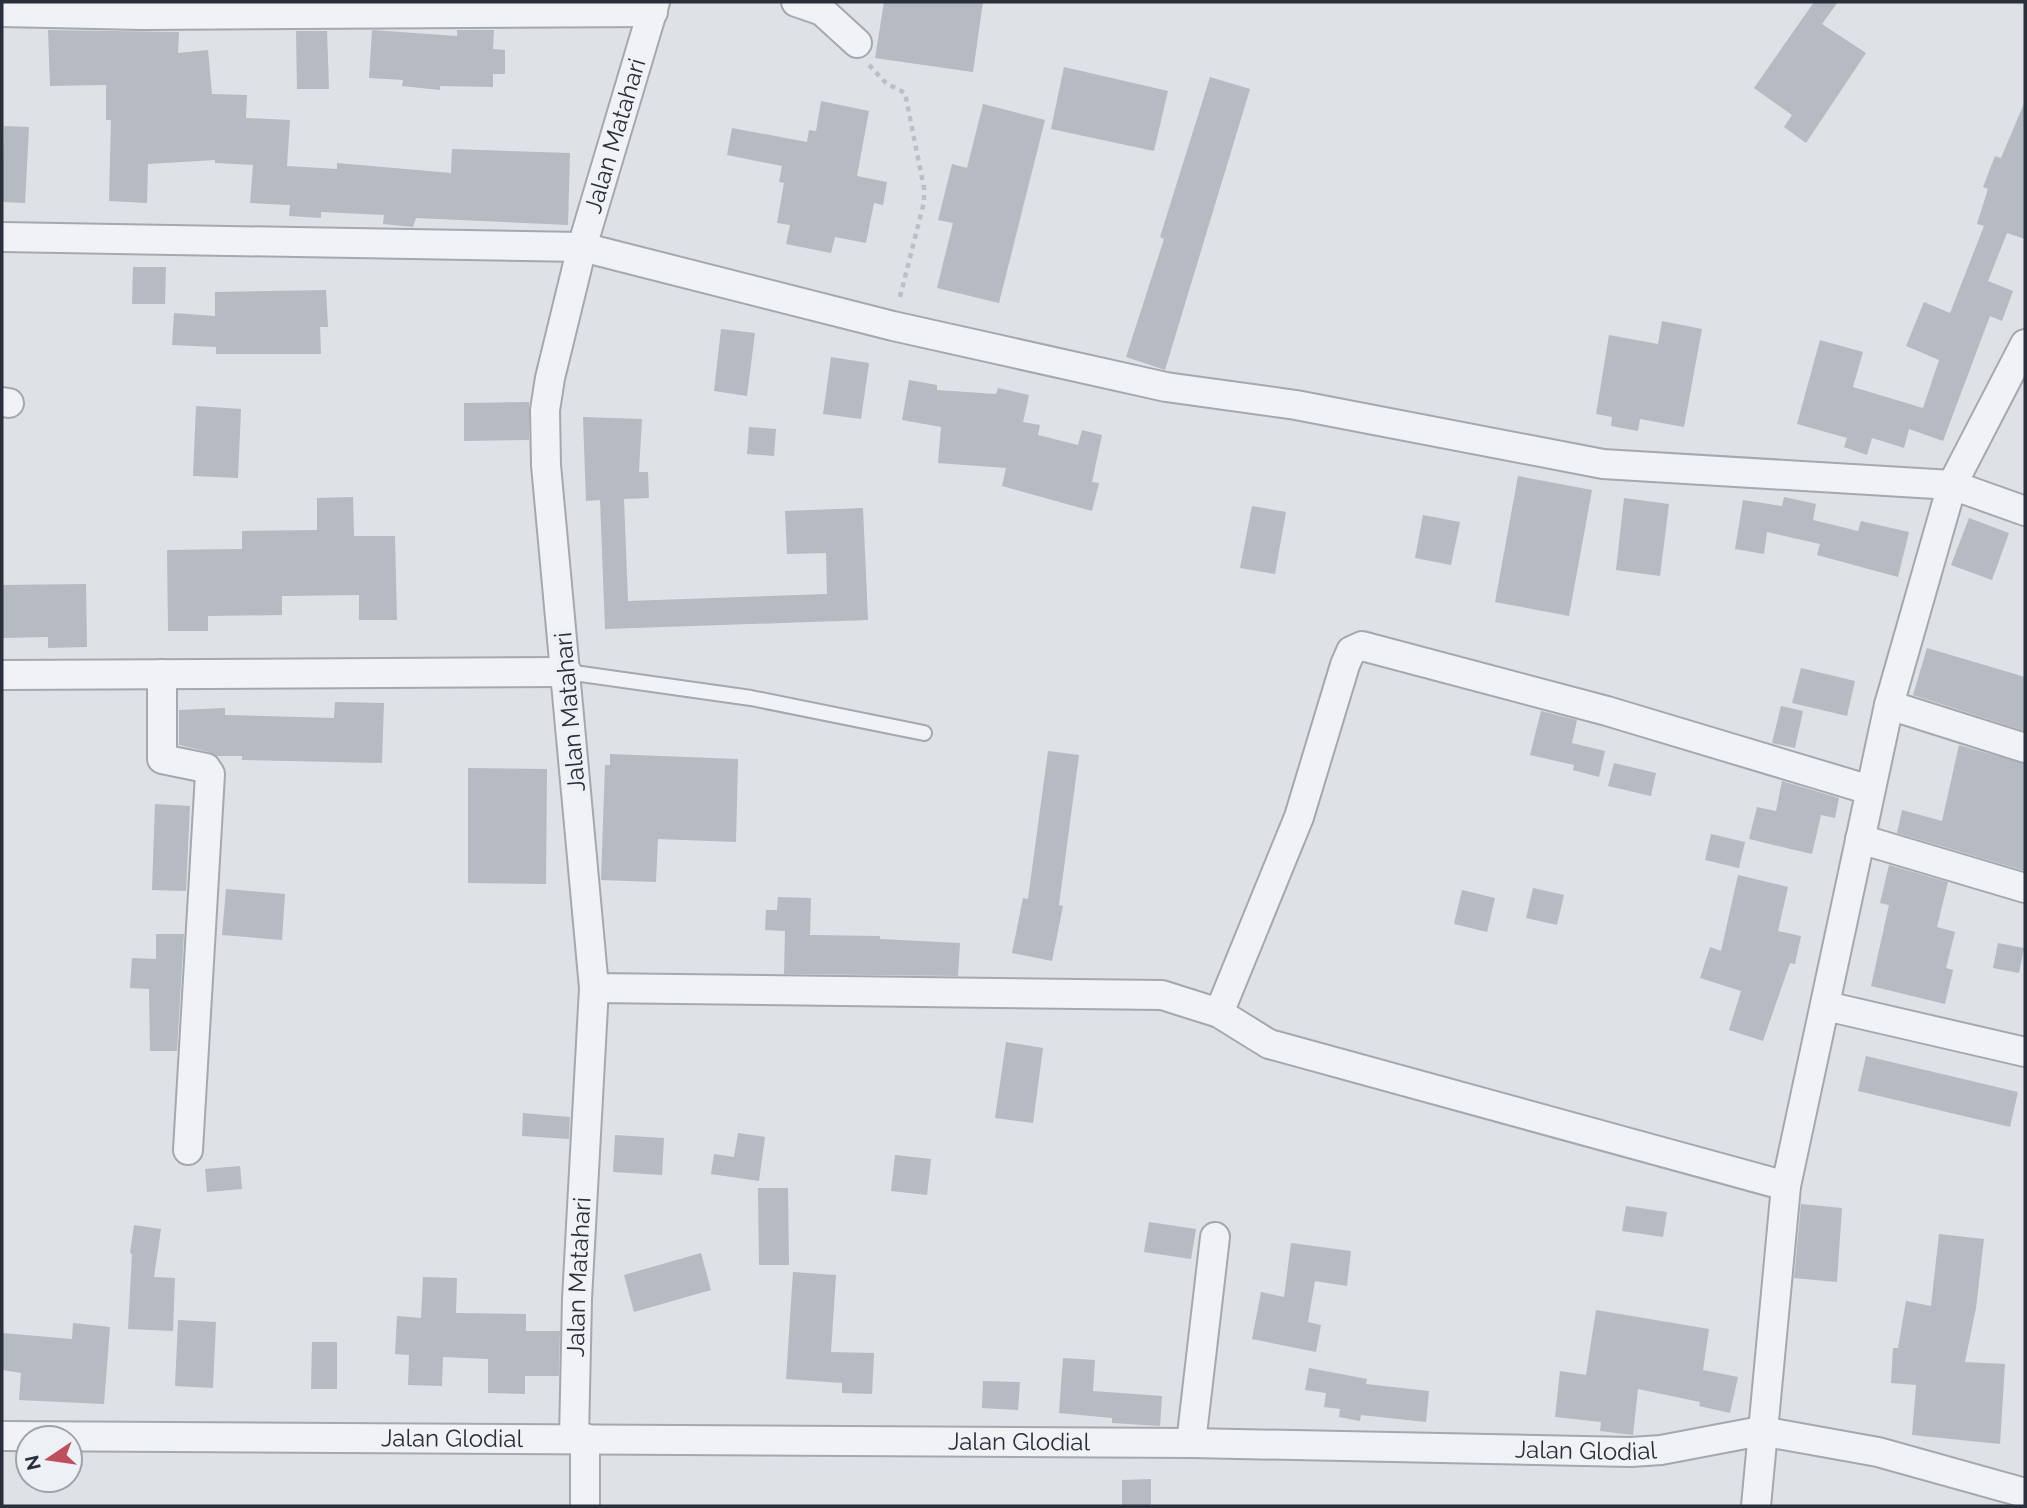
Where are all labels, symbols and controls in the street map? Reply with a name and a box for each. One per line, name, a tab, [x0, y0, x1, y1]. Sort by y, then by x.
street label: Jalan Matahari	[578, 55, 651, 216]
street label: Jalan Matahari	[548, 631, 591, 793]
street label: Jalan Matahari	[561, 1196, 597, 1357]
street label: Jalan Glodial	[381, 1423, 524, 1453]
north arrow	[14, 1424, 84, 1494]
street label: Jalan Glodial	[948, 1427, 1091, 1456]
street label: Jalan Glodial	[1515, 1435, 1658, 1466]
text: N	[20, 1453, 45, 1472]

